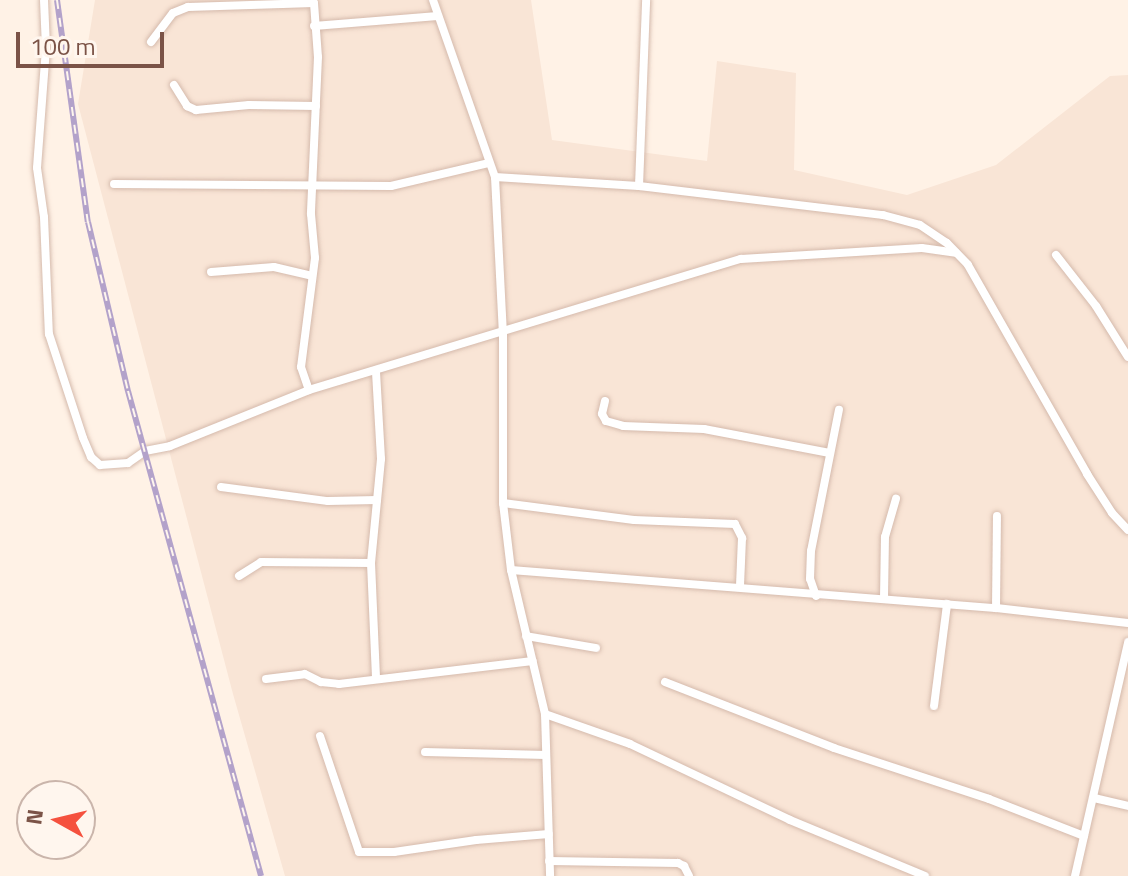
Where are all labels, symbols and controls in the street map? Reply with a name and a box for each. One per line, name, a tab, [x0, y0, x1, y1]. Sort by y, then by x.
scale bar	[20, 16, 168, 66]
text: 100 m	[30, 28, 96, 64]
north arrow	[16, 780, 96, 860]
text: N	[16, 807, 52, 827]

